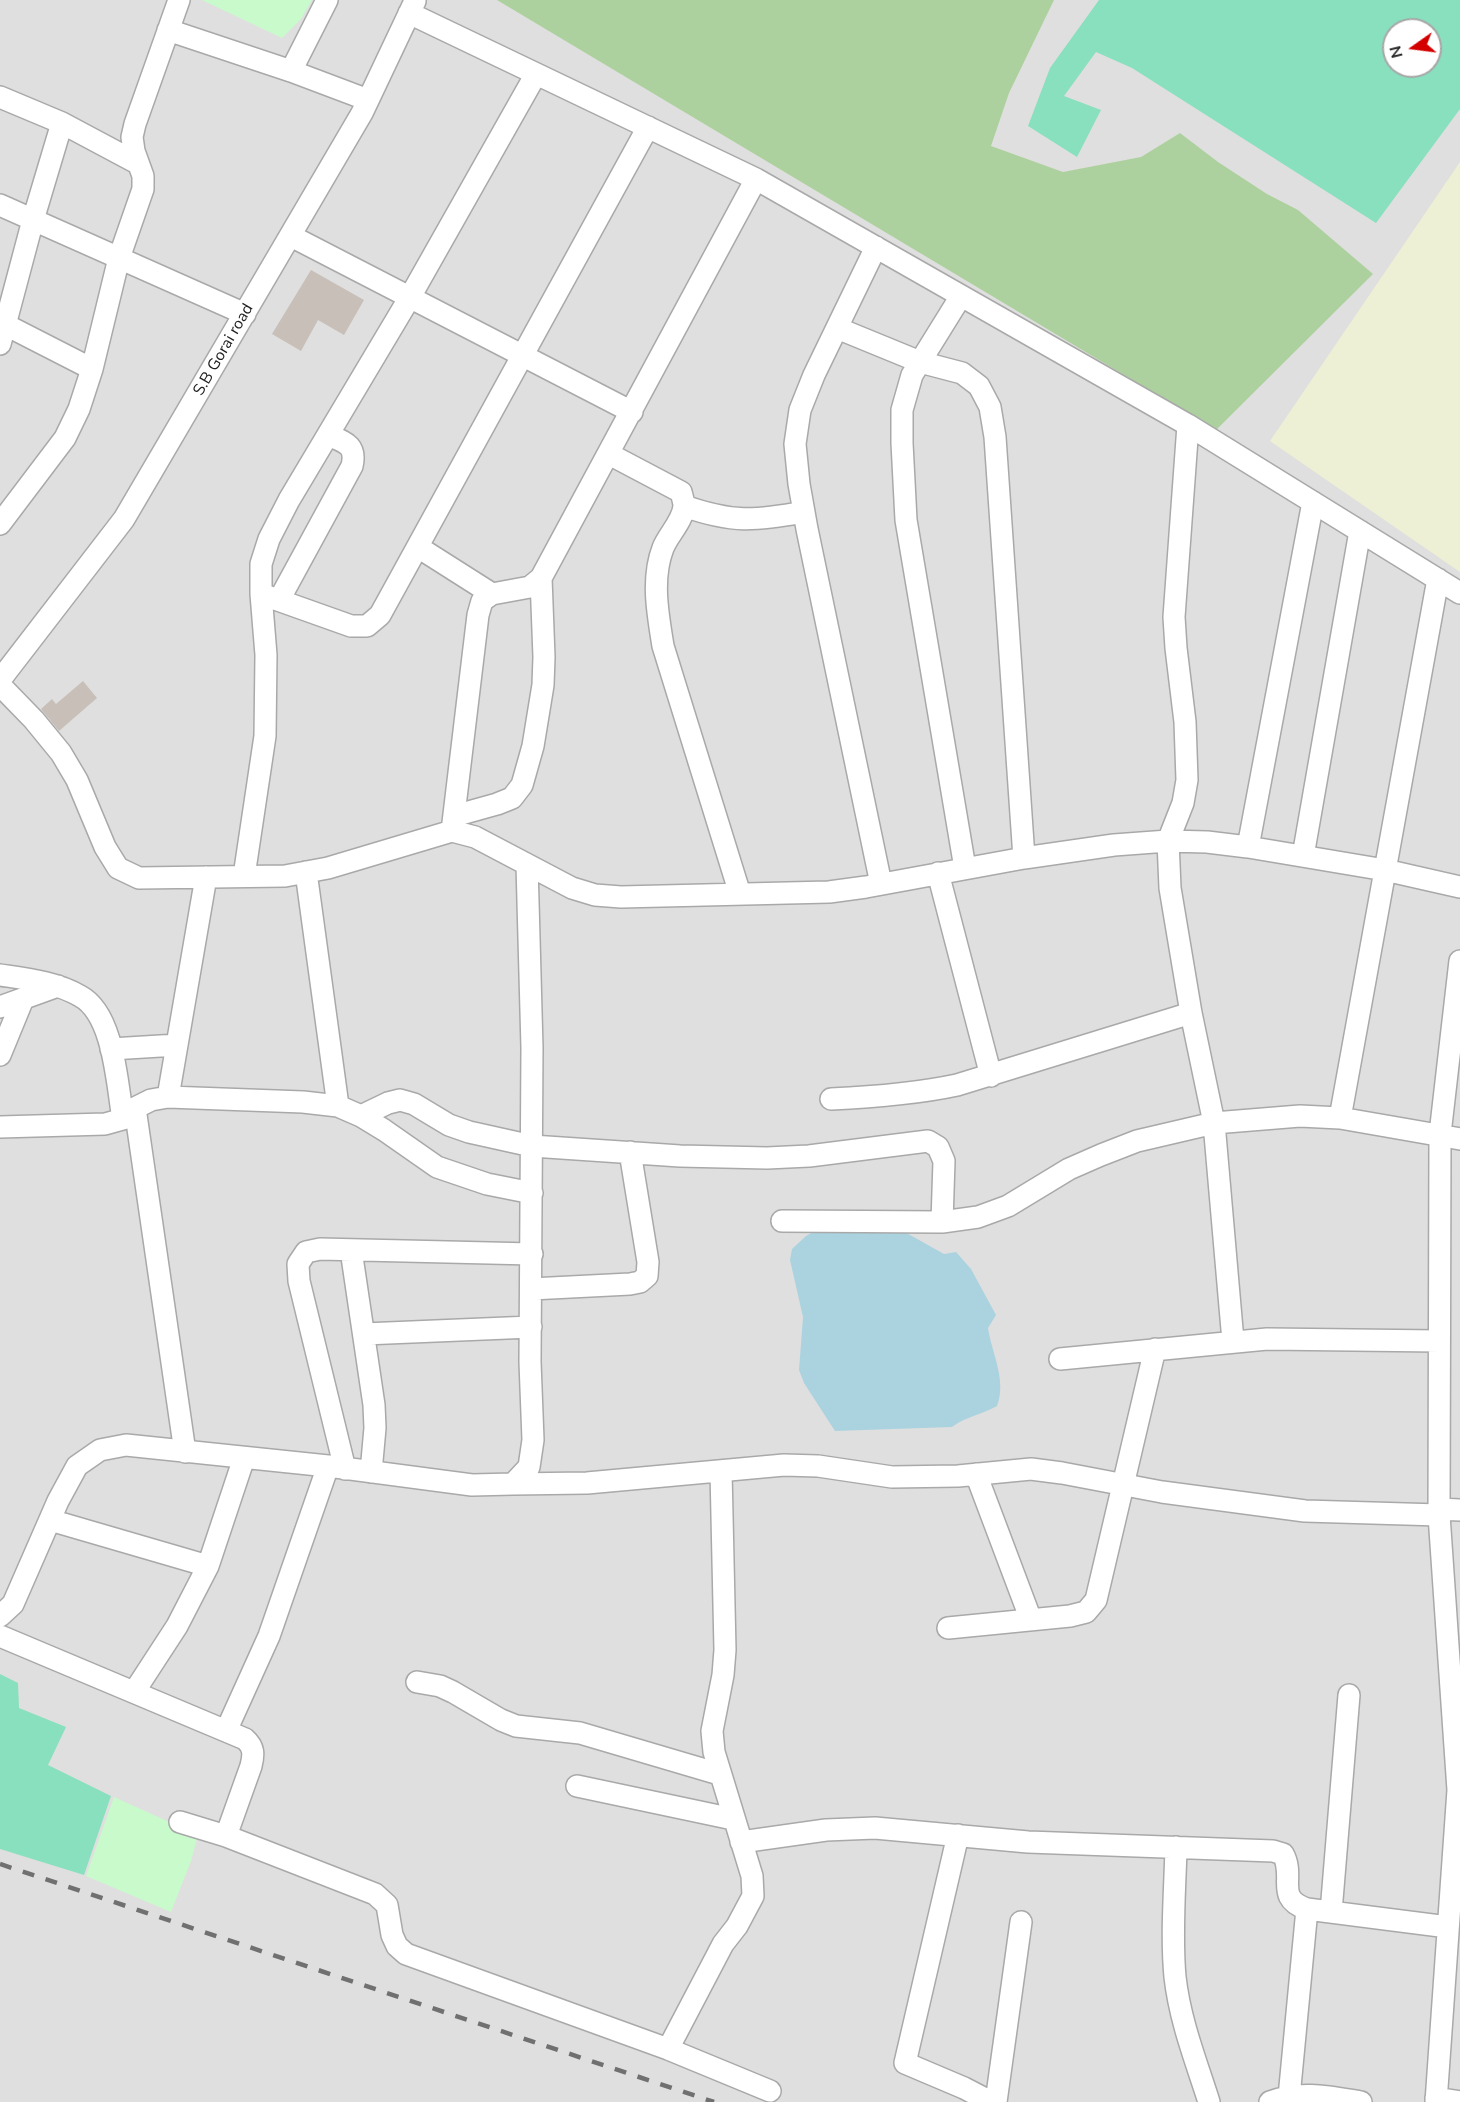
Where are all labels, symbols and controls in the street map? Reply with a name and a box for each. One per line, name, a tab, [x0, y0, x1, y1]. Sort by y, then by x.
north arrow	[1382, 18, 1442, 78]
text: N	[1384, 43, 1409, 60]
street label: S.B Gorai road	[190, 301, 258, 399]

